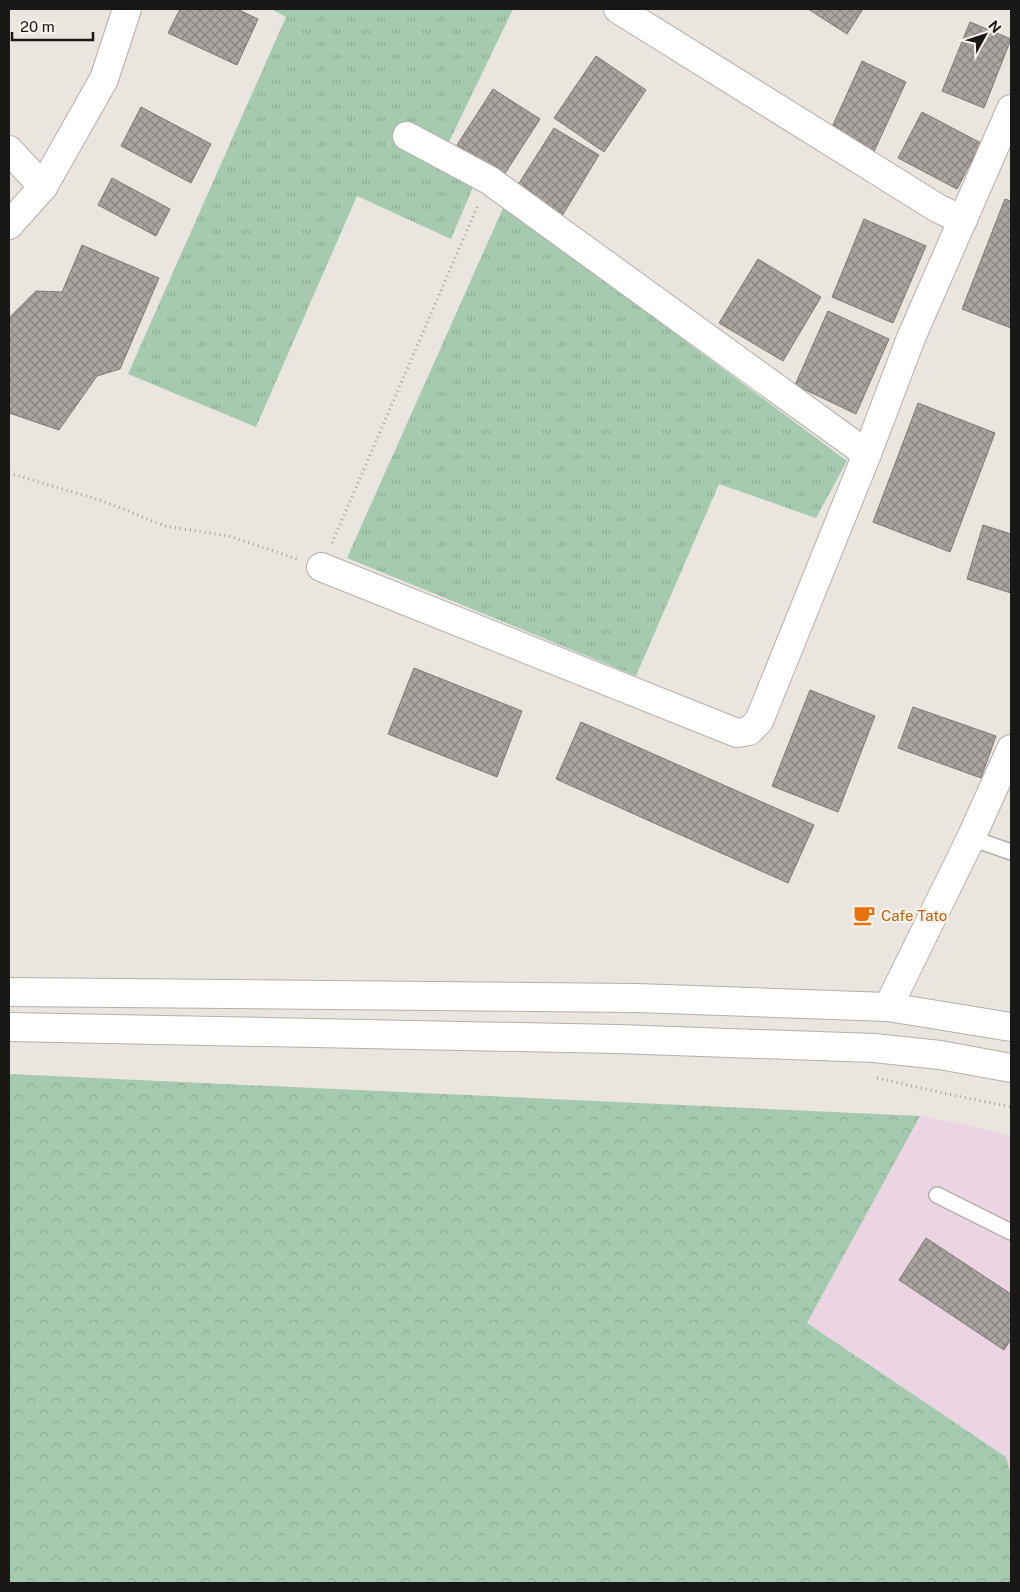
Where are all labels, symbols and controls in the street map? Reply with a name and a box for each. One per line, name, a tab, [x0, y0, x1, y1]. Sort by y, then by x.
scale bar	[12, 10, 94, 42]
north arrow	[960, 10, 1010, 60]
text: N	[985, 17, 1005, 36]
text: 20 m	[20, 18, 55, 35]
cafe icon: Cafe Tato	[851, 902, 877, 928]
place label: Cafe Tato	[881, 907, 947, 924]

